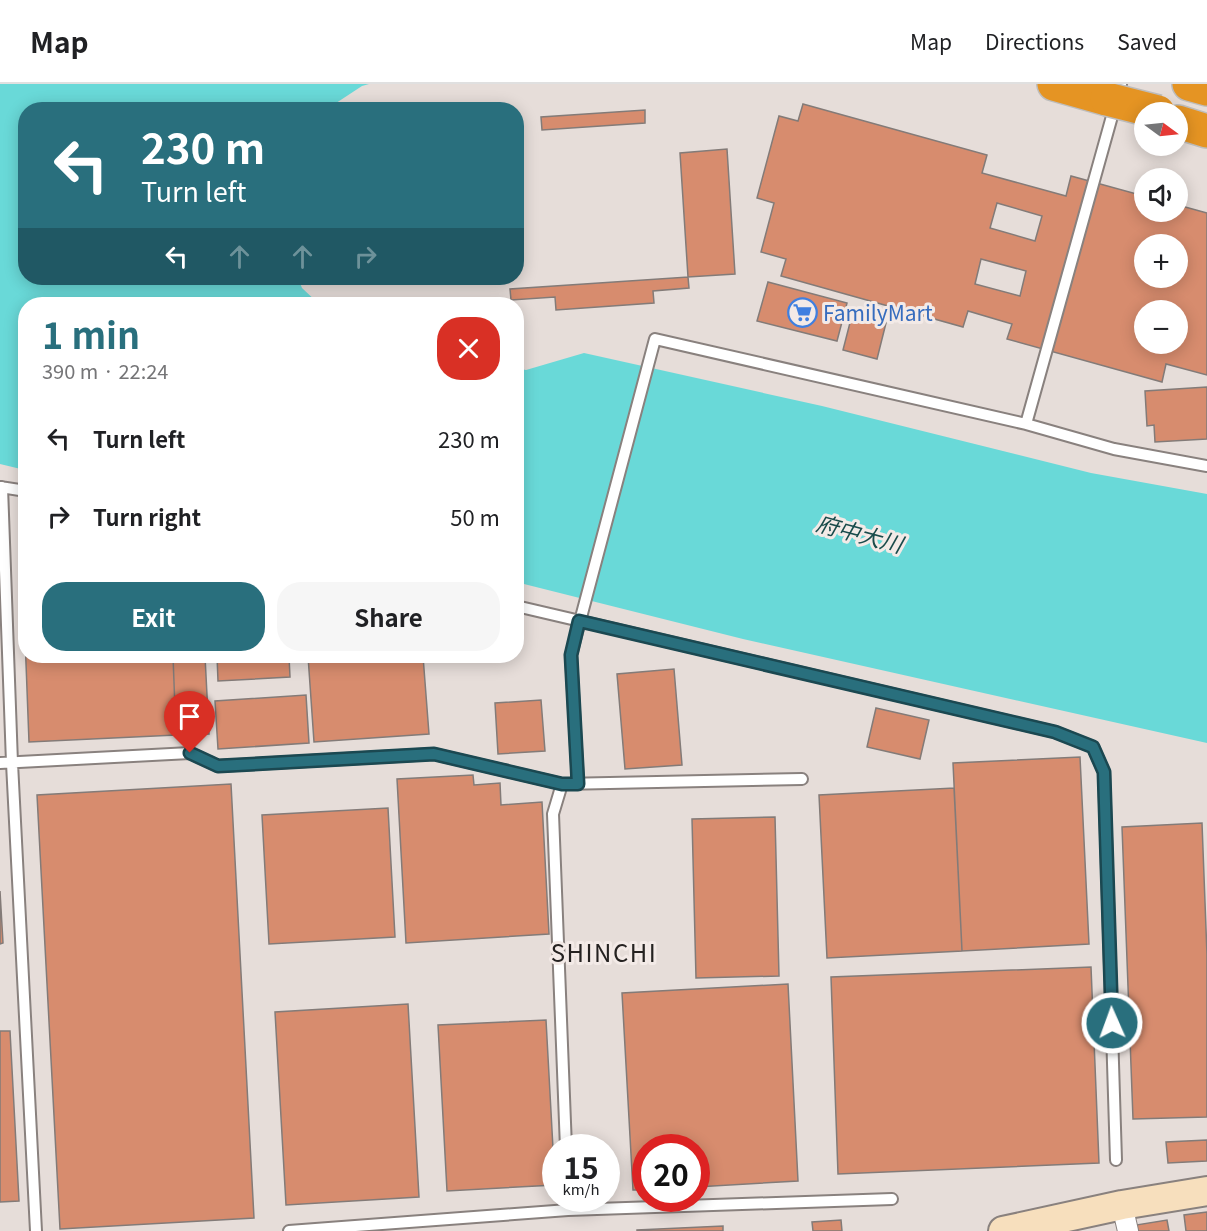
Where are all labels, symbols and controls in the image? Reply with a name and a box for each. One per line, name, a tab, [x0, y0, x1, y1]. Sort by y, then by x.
text: Map	[30, 21, 88, 61]
text: Map	[910, 26, 952, 56]
text: Directions	[985, 26, 1084, 56]
text: Saved	[1117, 26, 1177, 56]
north arrow	[1134, 102, 1188, 156]
map controls	[1134, 102, 1188, 354]
text: 230 m	[141, 115, 265, 176]
icon: left	[42, 126, 120, 204]
button: sound	[1134, 168, 1188, 222]
text: Turn left	[141, 171, 247, 210]
button: +	[1134, 234, 1188, 288]
icon: left	[160, 240, 193, 273]
icon: ahead	[223, 240, 256, 273]
icon: ahead	[286, 240, 319, 273]
icon: right	[349, 240, 382, 273]
supermarket icon: FamilyMart	[786, 296, 818, 328]
place label: FamilyMart	[823, 297, 933, 327]
button: −	[1134, 300, 1188, 354]
text: 1 min	[42, 307, 140, 359]
button: close	[437, 317, 500, 380]
text: 390 m · 22:24	[42, 356, 168, 385]
icon: left	[42, 422, 75, 455]
text: Turn left	[93, 422, 185, 454]
text: 230 m	[438, 422, 500, 454]
icon: right	[42, 500, 75, 533]
text: Turn right	[93, 500, 201, 532]
text: 50 m	[450, 500, 500, 532]
water label: 府中大川	[813, 505, 909, 559]
button: Exit	[42, 582, 265, 651]
button: Share	[277, 582, 500, 651]
pin	[164, 691, 215, 753]
icon: arrive	[173, 700, 206, 733]
district label: SHINCHI	[551, 934, 657, 969]
position arrow	[1080, 991, 1144, 1055]
speed limit sign: 20	[632, 1134, 710, 1212]
text: 15	[563, 1144, 599, 1188]
text: km/h	[562, 1178, 600, 1199]

